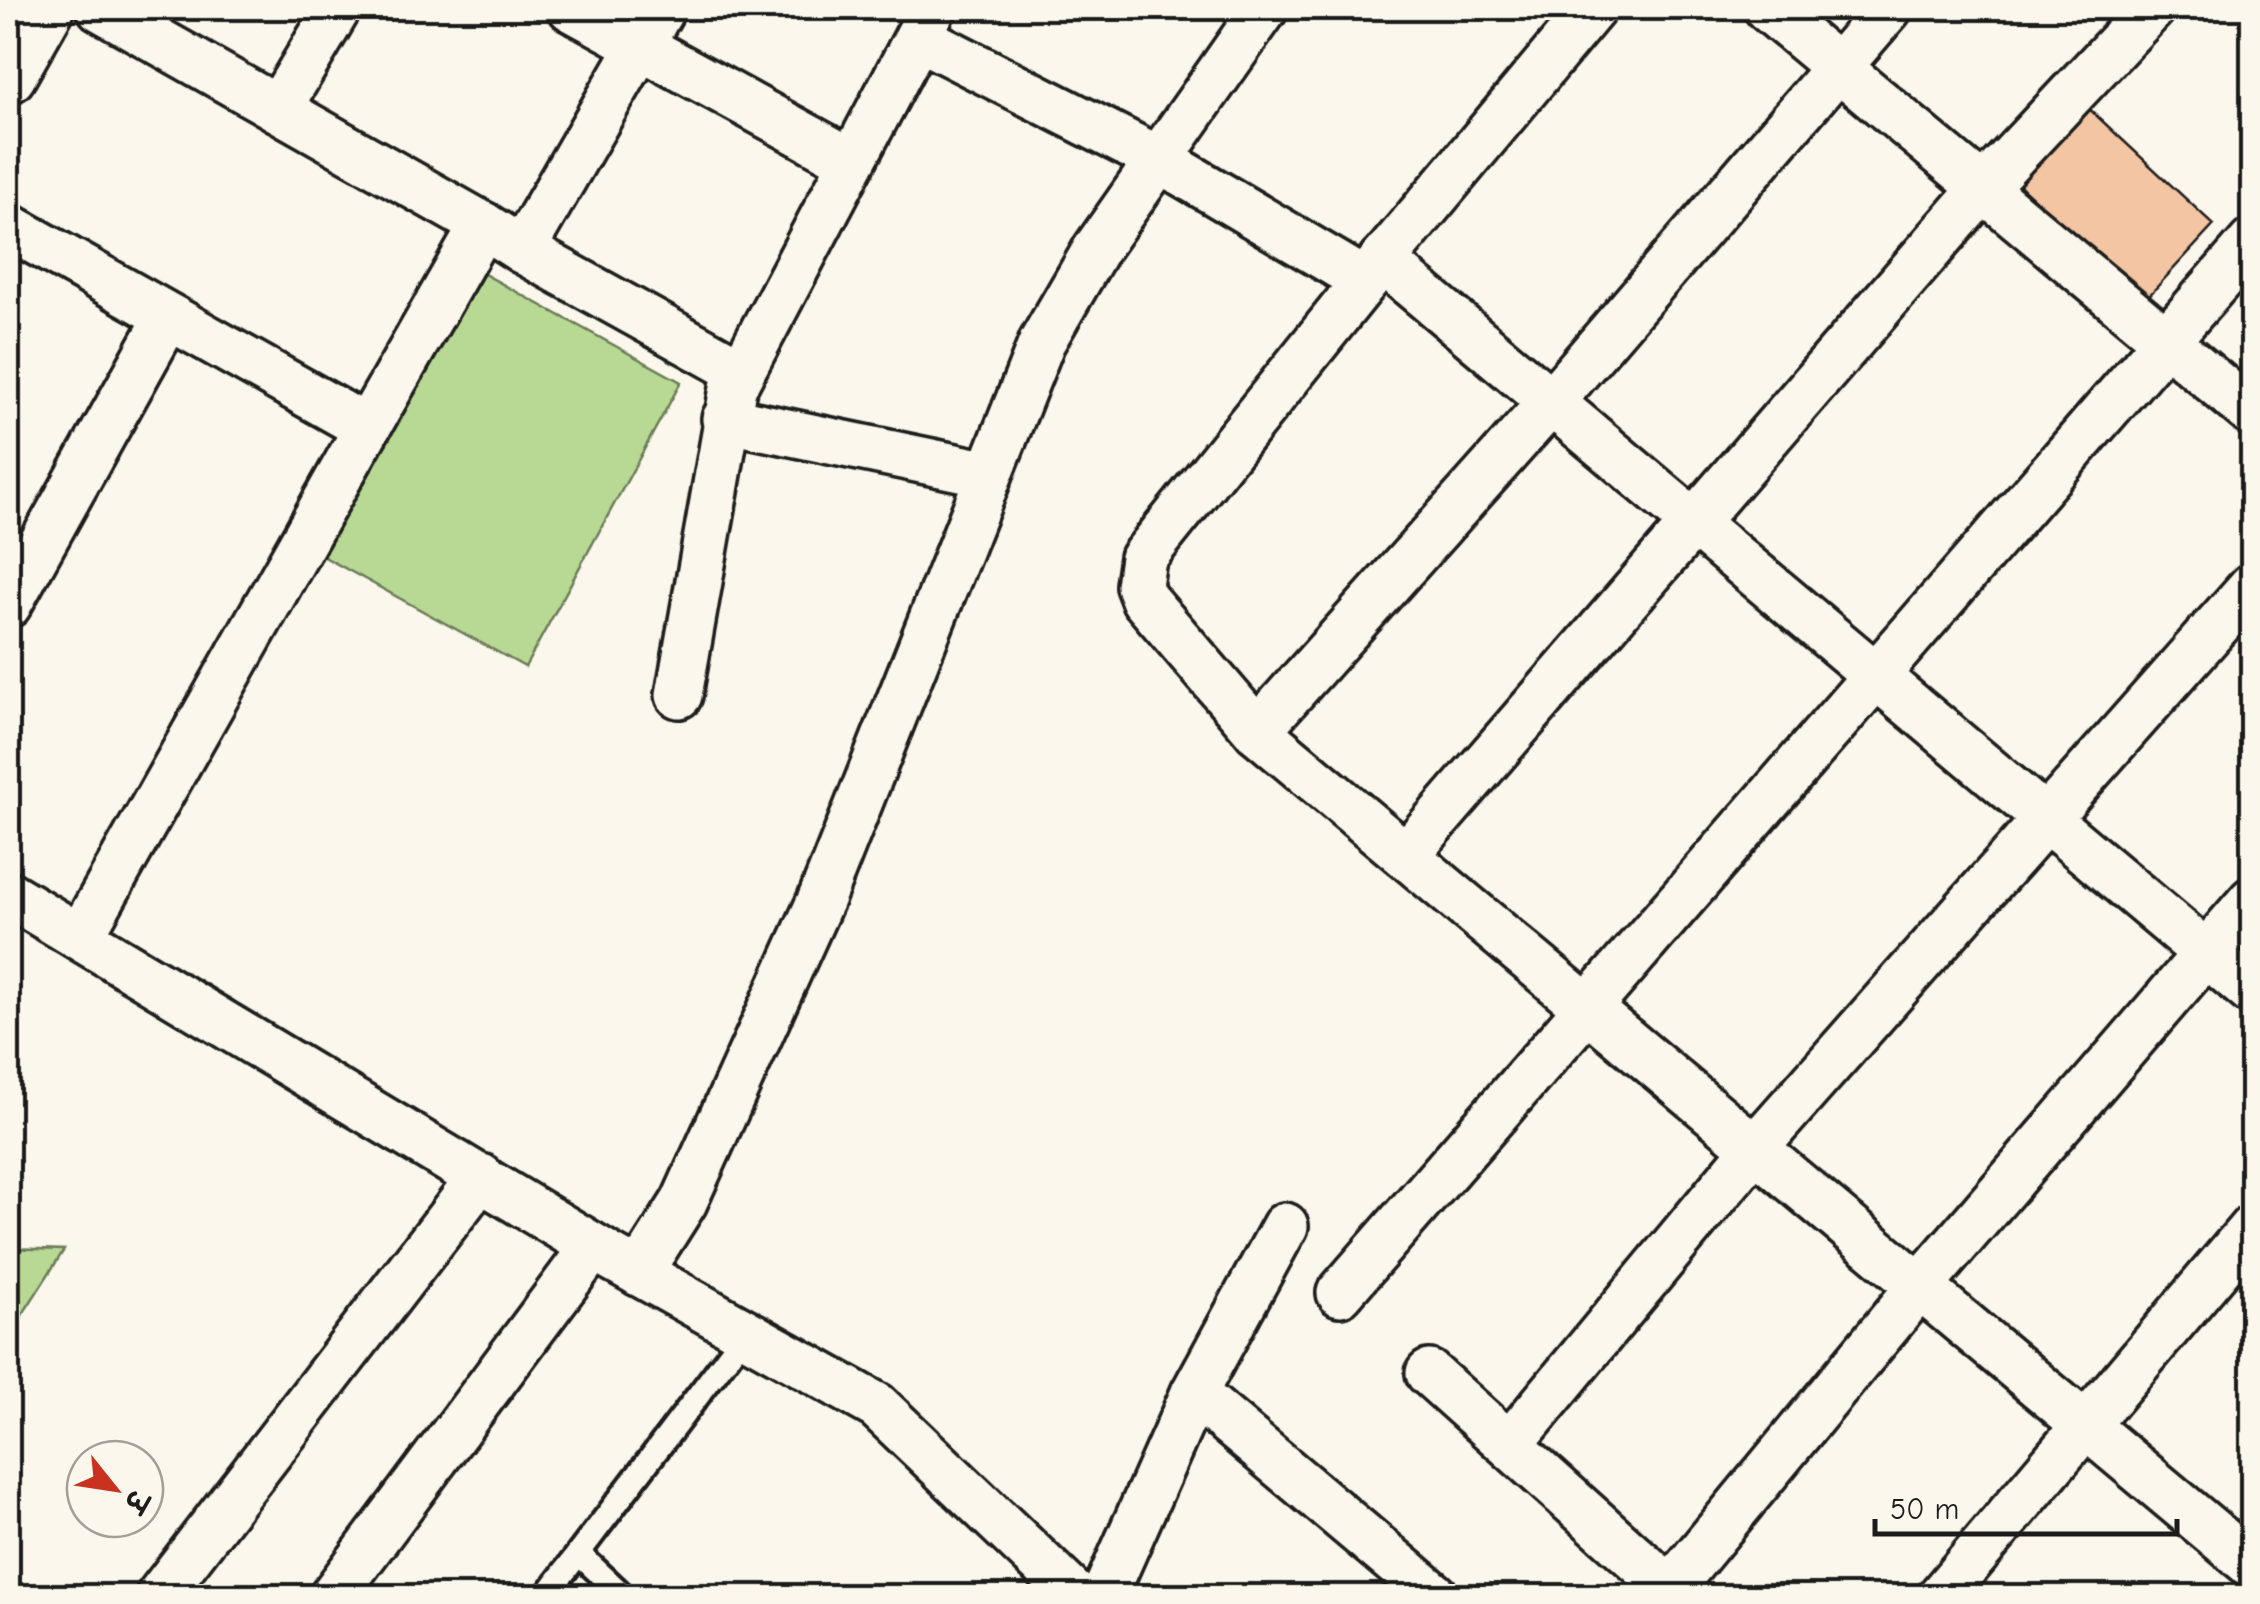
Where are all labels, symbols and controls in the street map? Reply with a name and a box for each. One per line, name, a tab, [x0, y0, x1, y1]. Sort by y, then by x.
north arrow	[65, 1439, 165, 1539]
scale bar	[1875, 1474, 2178, 1536]
text: उ	[116, 1482, 156, 1519]
text: 50 m	[1890, 1492, 1959, 1527]

